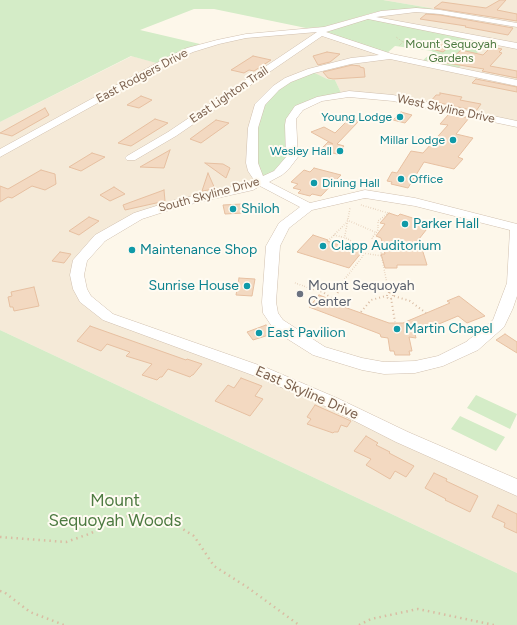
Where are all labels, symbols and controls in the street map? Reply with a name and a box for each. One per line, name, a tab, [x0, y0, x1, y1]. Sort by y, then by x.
park label: Mount Sequoyah Gardens	[405, 37, 497, 65]
street label: East Rodgers Drive	[94, 46, 190, 106]
street label: East Lighton Trail	[187, 63, 271, 127]
street label: West Skyline Drive	[396, 92, 496, 126]
place label: Young Lodge	[321, 110, 392, 124]
marker: Young Lodge	[395, 112, 405, 122]
place label: Millar Lodge	[380, 133, 445, 147]
marker: Millar Lodge	[448, 135, 458, 145]
place label: Wesley Hall	[270, 144, 332, 158]
marker: Wesley Hall	[335, 146, 345, 156]
place label: Office	[409, 172, 443, 186]
marker: Office	[396, 174, 406, 184]
street label: South Skyline Drive	[157, 175, 261, 215]
place label: Dining Hall	[322, 176, 380, 190]
marker: Dining Hall	[309, 178, 319, 188]
place label: Shiloh	[241, 201, 280, 217]
marker: Shiloh	[228, 204, 238, 214]
place label: Parker Hall	[413, 216, 479, 232]
marker: Parker Hall	[400, 219, 410, 229]
place label: Clapp Auditorium	[331, 238, 441, 254]
marker: Clapp Auditorium	[318, 241, 328, 251]
place label: Maintenance Shop	[140, 242, 257, 258]
marker: Maintenance Shop	[127, 245, 137, 255]
place label: Sunrise House	[149, 278, 239, 294]
place label: Mount Sequoyah Center	[308, 278, 415, 310]
marker: Sunrise House	[242, 281, 252, 291]
marker: Mount Sequoyah Center	[295, 289, 305, 299]
place label: Martin Chapel	[405, 321, 493, 337]
marker: Martin Chapel	[392, 324, 402, 334]
place label: East Pavilion	[267, 325, 345, 341]
marker: East Pavilion	[254, 328, 264, 338]
street label: East Skyline Drive	[253, 363, 361, 423]
park label: Mount Sequoyah Woods	[49, 491, 181, 531]

